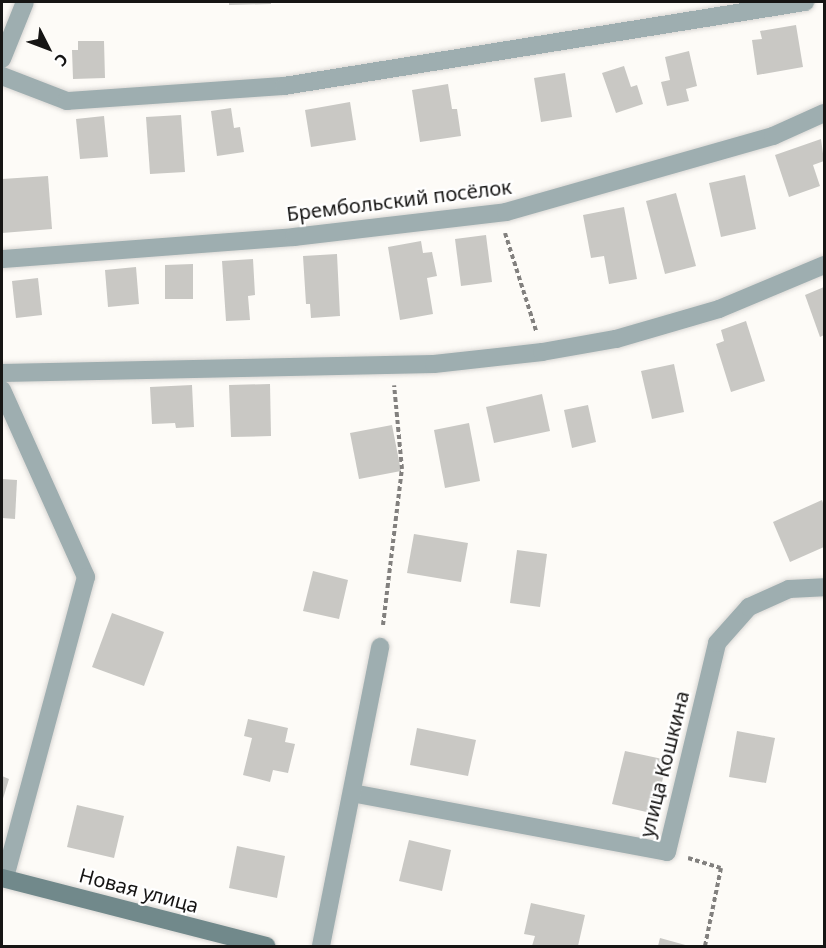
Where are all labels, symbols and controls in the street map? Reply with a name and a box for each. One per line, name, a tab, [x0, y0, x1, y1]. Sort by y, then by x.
north arrow	[18, 18, 78, 78]
text: С	[50, 49, 73, 71]
street label: Брембольский посёлок	[285, 174, 513, 226]
street label: улица Кошкина	[634, 688, 694, 840]
street label: Новая улица	[77, 863, 201, 917]

